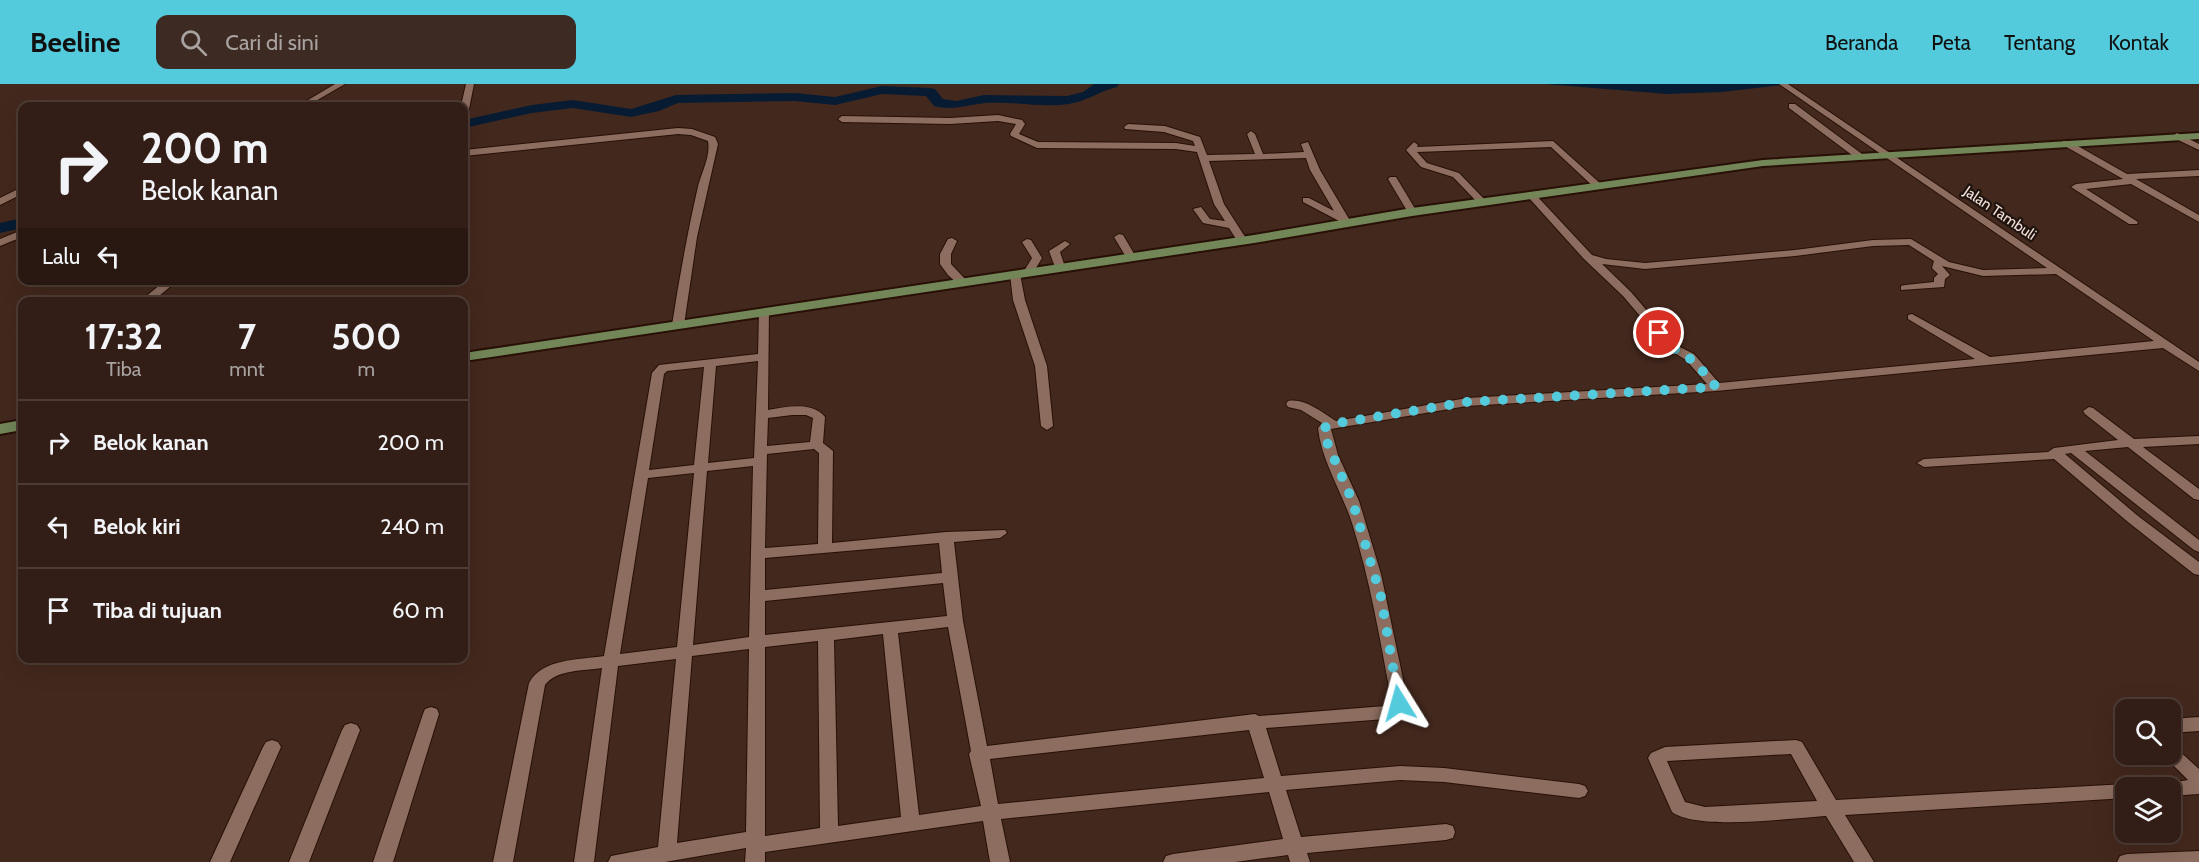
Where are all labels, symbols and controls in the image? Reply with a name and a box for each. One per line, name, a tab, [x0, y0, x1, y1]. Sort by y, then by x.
search box	[156, 15, 576, 69]
text: Beeline	[30, 25, 120, 59]
icon: search	[177, 26, 210, 59]
text: Cari di sini	[225, 29, 319, 56]
text: Beranda	[1825, 30, 1898, 55]
text: Peta	[1931, 30, 1971, 55]
text: Tentang	[2004, 30, 2075, 55]
text: Kontak	[2108, 30, 2169, 55]
text: 200 m	[141, 122, 268, 174]
icon: right	[42, 126, 120, 204]
text: Belok kanan	[141, 174, 278, 207]
street label: Jalan Tambuli	[1959, 182, 2040, 244]
icon: left	[92, 240, 125, 273]
text: Lalu	[42, 243, 80, 270]
pin	[1633, 307, 1684, 358]
text: 17:32	[85, 314, 163, 358]
text: 7	[238, 314, 256, 358]
text: 500	[331, 314, 401, 358]
icon: arrive	[1642, 316, 1675, 349]
text: Tiba	[106, 357, 141, 381]
text: mnt	[229, 357, 265, 381]
text: m	[358, 357, 375, 381]
icon: right	[42, 426, 75, 459]
text: Belok kanan	[93, 429, 209, 456]
text: 200 m	[378, 429, 444, 456]
icon: left	[42, 510, 75, 543]
text: Belok kiri	[93, 513, 180, 540]
text: 240 m	[380, 513, 444, 540]
icon: arrive	[42, 594, 75, 627]
text: Tiba di tujuan	[93, 597, 222, 624]
text: 60 m	[392, 597, 444, 624]
position arrow	[1367, 671, 1431, 735]
map controls	[2115, 699, 2181, 843]
button: search	[2115, 699, 2181, 765]
button: layers	[2115, 777, 2181, 843]

